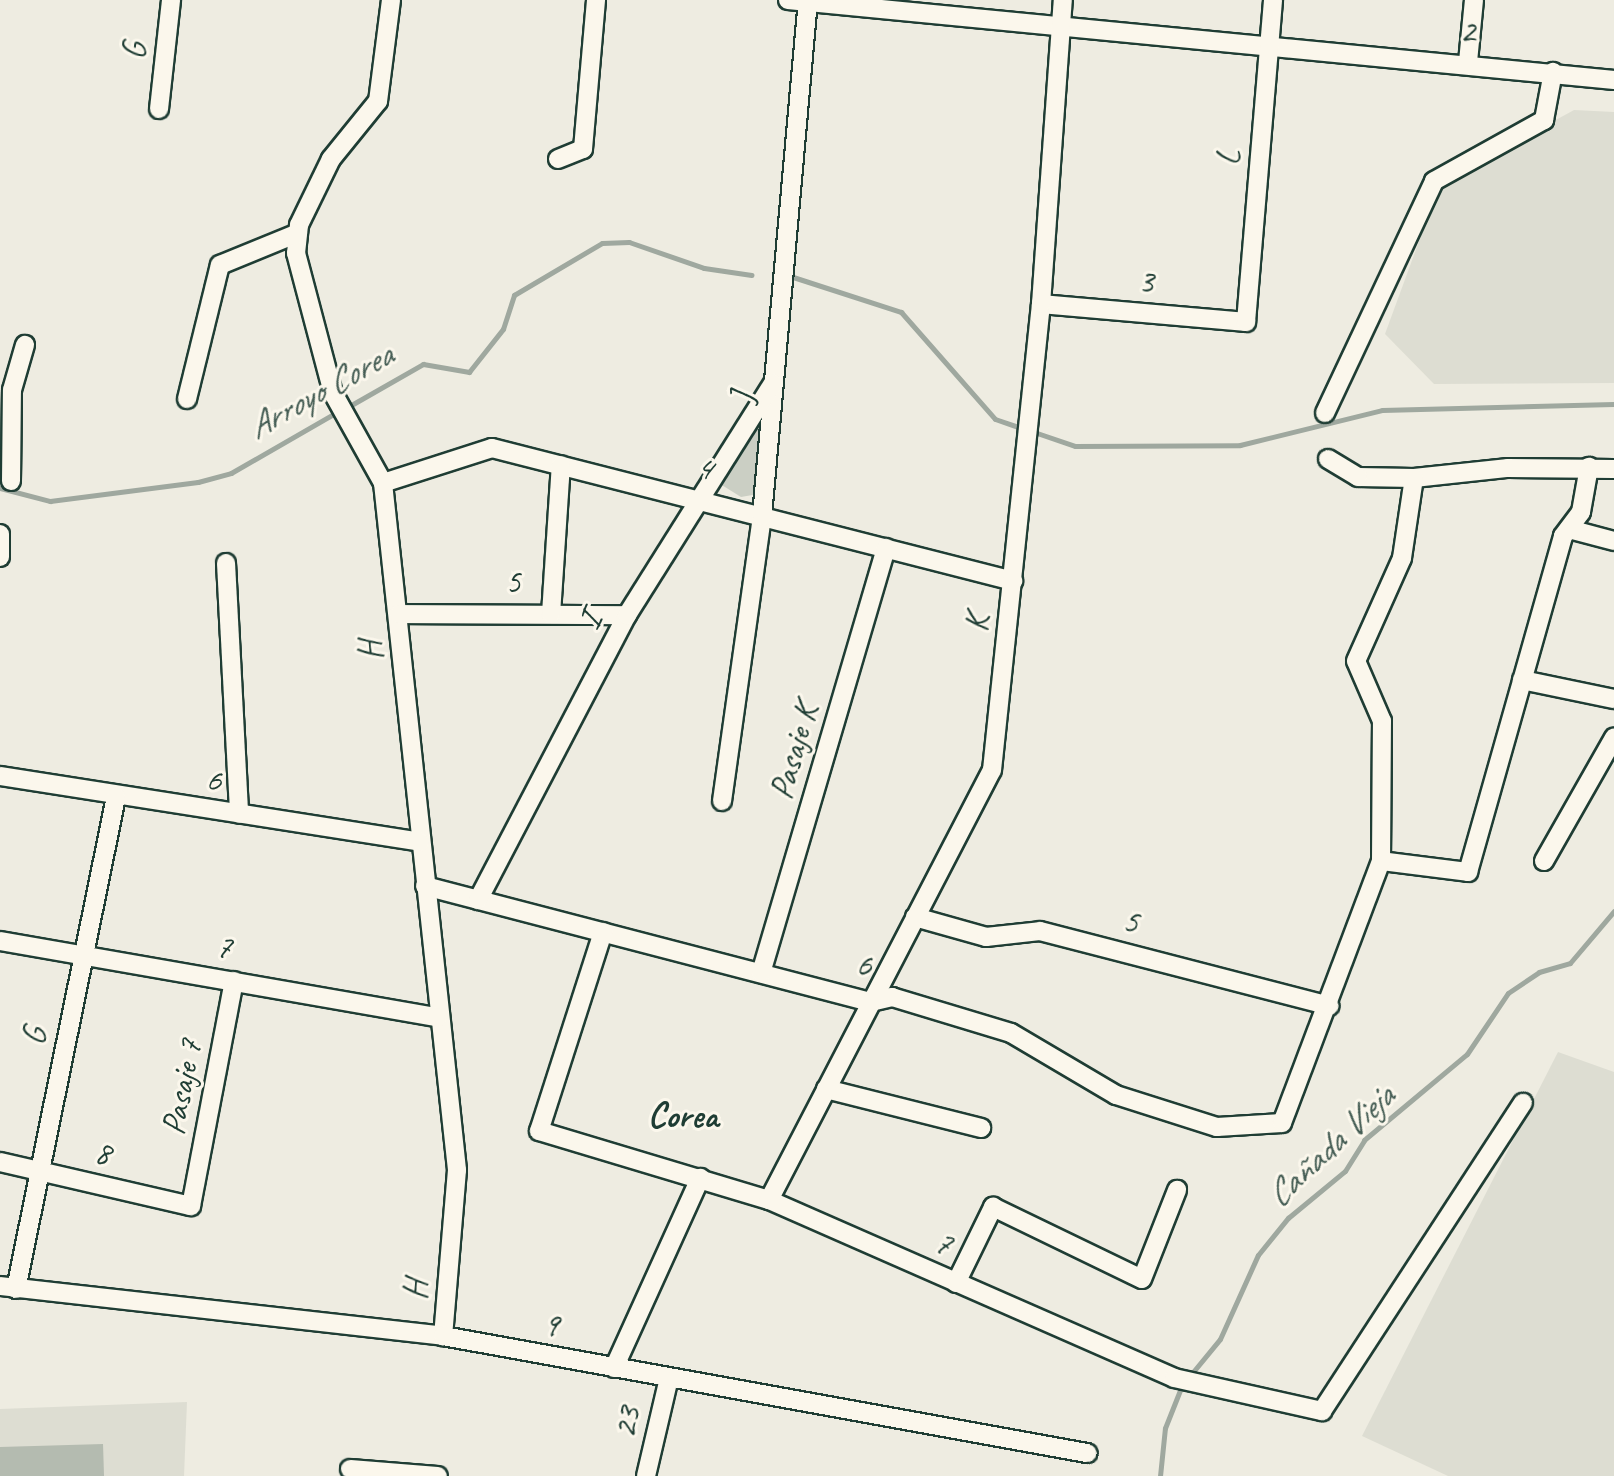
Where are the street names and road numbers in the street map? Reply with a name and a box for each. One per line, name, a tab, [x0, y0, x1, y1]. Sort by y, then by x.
street label: 2	[1458, 9, 1478, 51]
street label: G	[112, 41, 154, 61]
street label: L	[1207, 149, 1249, 167]
street label: 3	[1137, 260, 1155, 302]
street label: J	[720, 391, 762, 405]
street label: 4	[692, 445, 718, 489]
street label: 5	[505, 562, 521, 602]
street label: I	[568, 604, 610, 636]
street label: K	[955, 612, 997, 634]
street label: H	[349, 640, 391, 662]
street label: Pasaje K	[760, 698, 826, 804]
street label: 6	[204, 758, 224, 800]
street label: 5	[1118, 899, 1144, 943]
street label: 7	[213, 925, 235, 967]
street label: 6	[854, 943, 874, 985]
street label: G	[11, 1024, 55, 1048]
street label: Pasaje 7	[152, 1036, 210, 1138]
street label: 8	[91, 1130, 115, 1174]
street label: 7	[929, 1220, 959, 1264]
street label: H	[394, 1279, 436, 1301]
street label: 9	[540, 1303, 562, 1345]
street label: 23	[603, 1403, 649, 1441]

